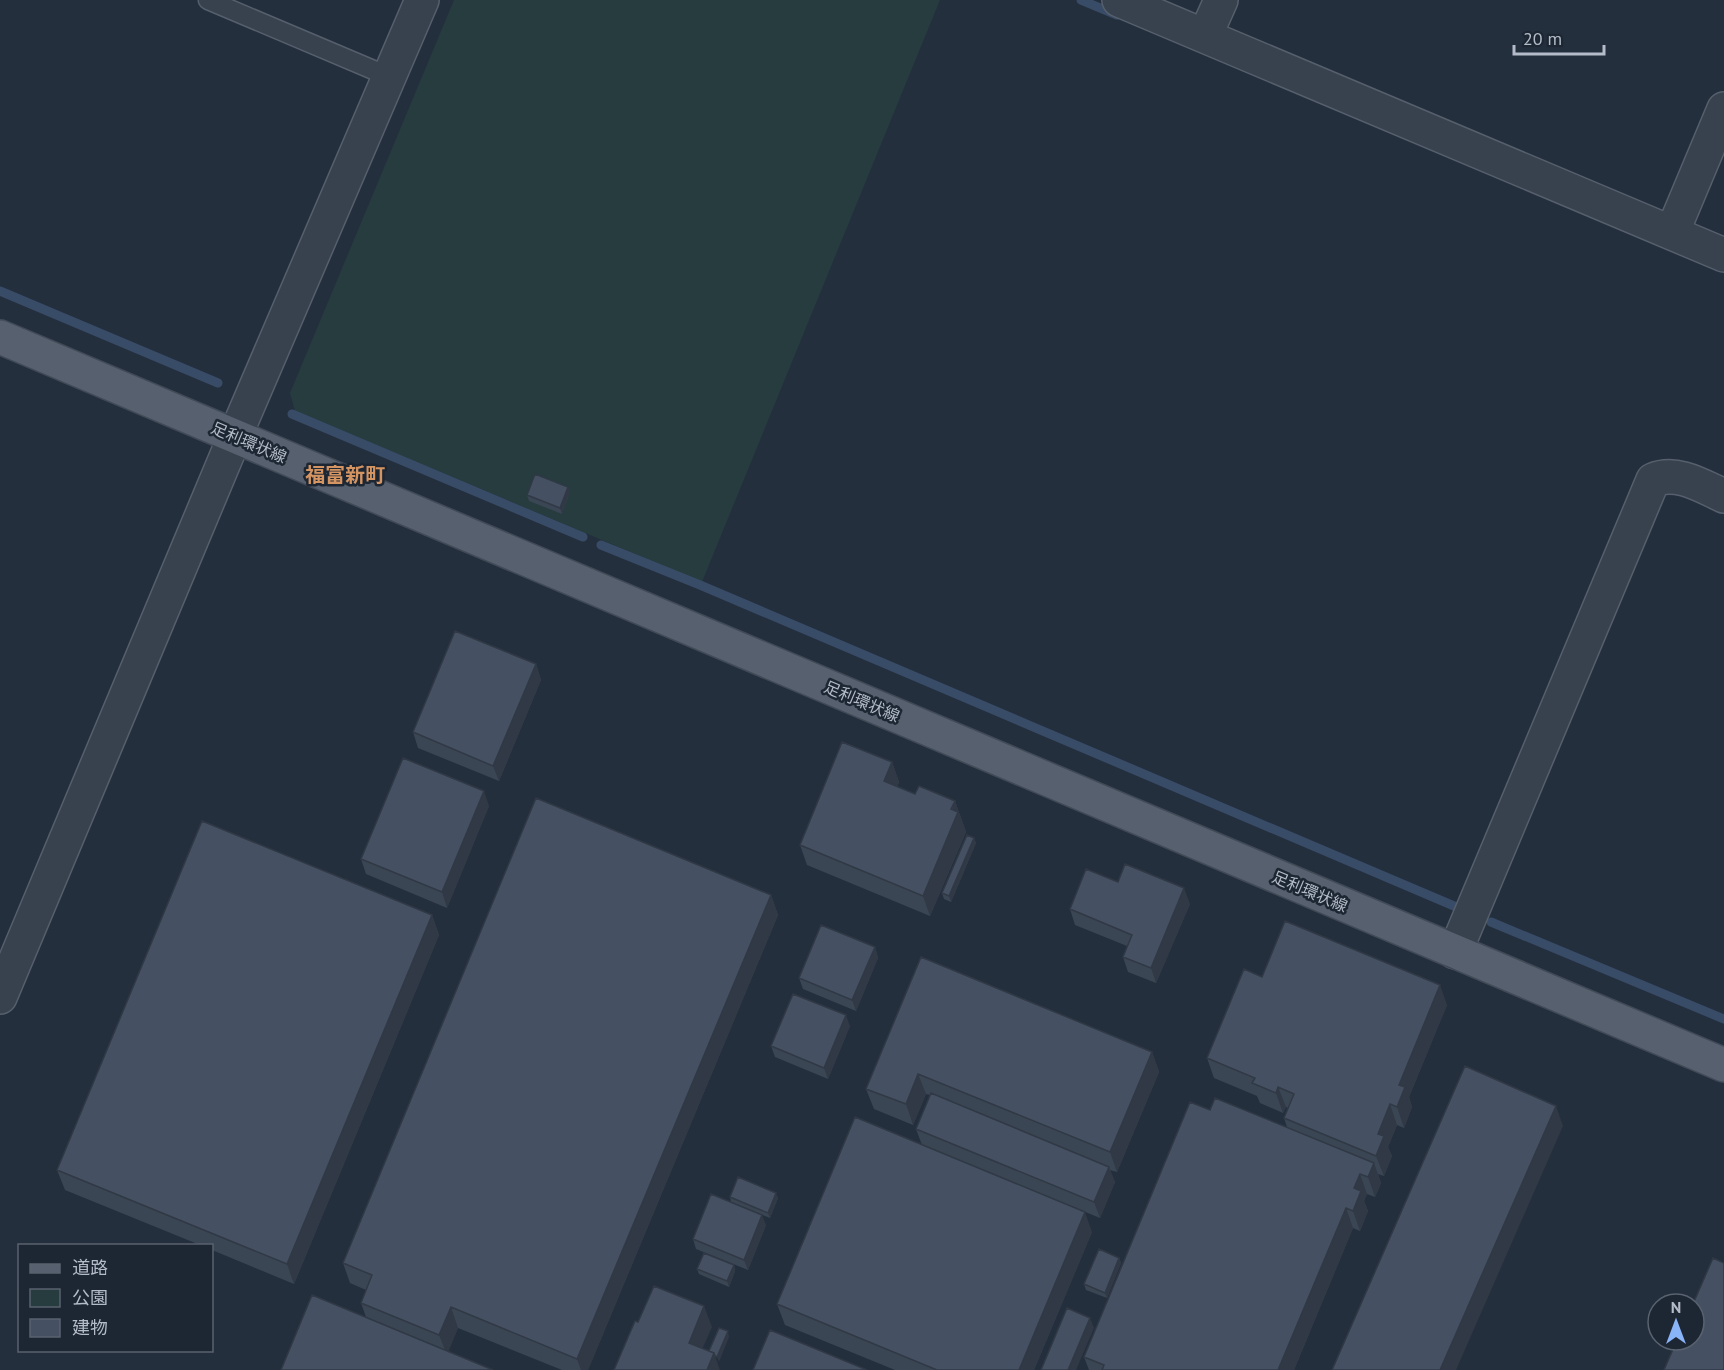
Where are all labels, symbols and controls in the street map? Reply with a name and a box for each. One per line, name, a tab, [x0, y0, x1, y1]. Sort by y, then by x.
scale bar	[1514, 18, 1604, 56]
text: 20 m	[1523, 27, 1562, 50]
street label: 足利環状線	[208, 417, 290, 467]
district label: 福富新町	[305, 462, 385, 488]
street label: 足利環状線	[821, 676, 903, 726]
street label: 足利環状線	[1269, 866, 1351, 916]
legend	[18, 1244, 213, 1352]
text: 道路	[72, 1256, 108, 1279]
text: 公園	[72, 1286, 108, 1309]
north arrow	[1646, 1292, 1706, 1352]
text: N	[1671, 1297, 1681, 1317]
text: 建物	[72, 1316, 108, 1339]

